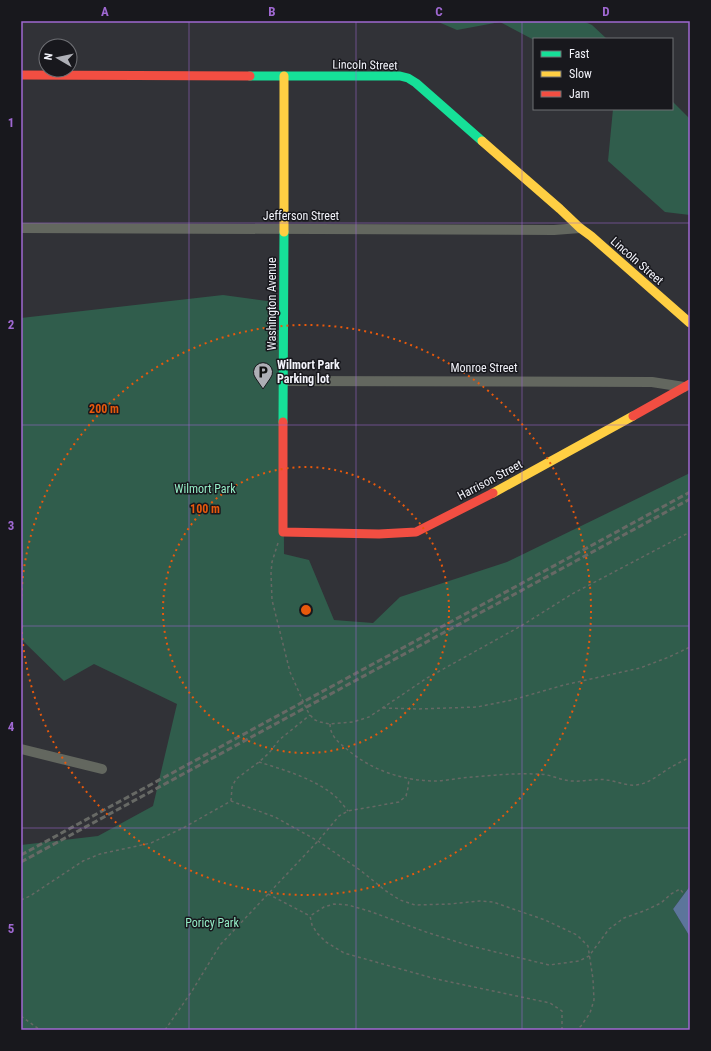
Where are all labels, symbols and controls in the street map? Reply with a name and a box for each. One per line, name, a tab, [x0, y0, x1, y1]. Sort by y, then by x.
text: A	[101, 4, 109, 19]
text: B	[268, 4, 276, 19]
text: C	[435, 4, 443, 19]
text: D	[602, 4, 610, 19]
north arrow	[38, 38, 78, 78]
legend	[533, 38, 673, 110]
text: Fast	[569, 47, 590, 61]
text: N	[42, 52, 56, 61]
street label: Lincoln Street	[332, 57, 398, 73]
text: Slow	[569, 67, 592, 81]
text: Jam	[569, 87, 590, 101]
text: 1	[8, 115, 14, 130]
street label: Jefferson Street	[263, 209, 340, 223]
street label: Lincoln Street	[608, 234, 667, 288]
street label: Washington Avenue	[265, 257, 279, 351]
text: 2	[8, 317, 15, 332]
place label: Wilmort Park Parking lot	[277, 358, 340, 386]
parking icon: Wilmort Park Parking lot	[252, 361, 274, 389]
street label: Monroe Street	[451, 361, 518, 375]
text: 200 m	[89, 402, 119, 416]
street label: Harrison Street	[455, 457, 525, 503]
park label: Wilmort Park	[174, 482, 236, 496]
text: 100 m	[190, 502, 220, 516]
text: 3	[8, 518, 14, 533]
centre of rings	[299, 603, 313, 617]
text: 4	[8, 719, 15, 734]
park label: Poricy Park	[185, 916, 239, 930]
text: 5	[8, 921, 15, 936]

